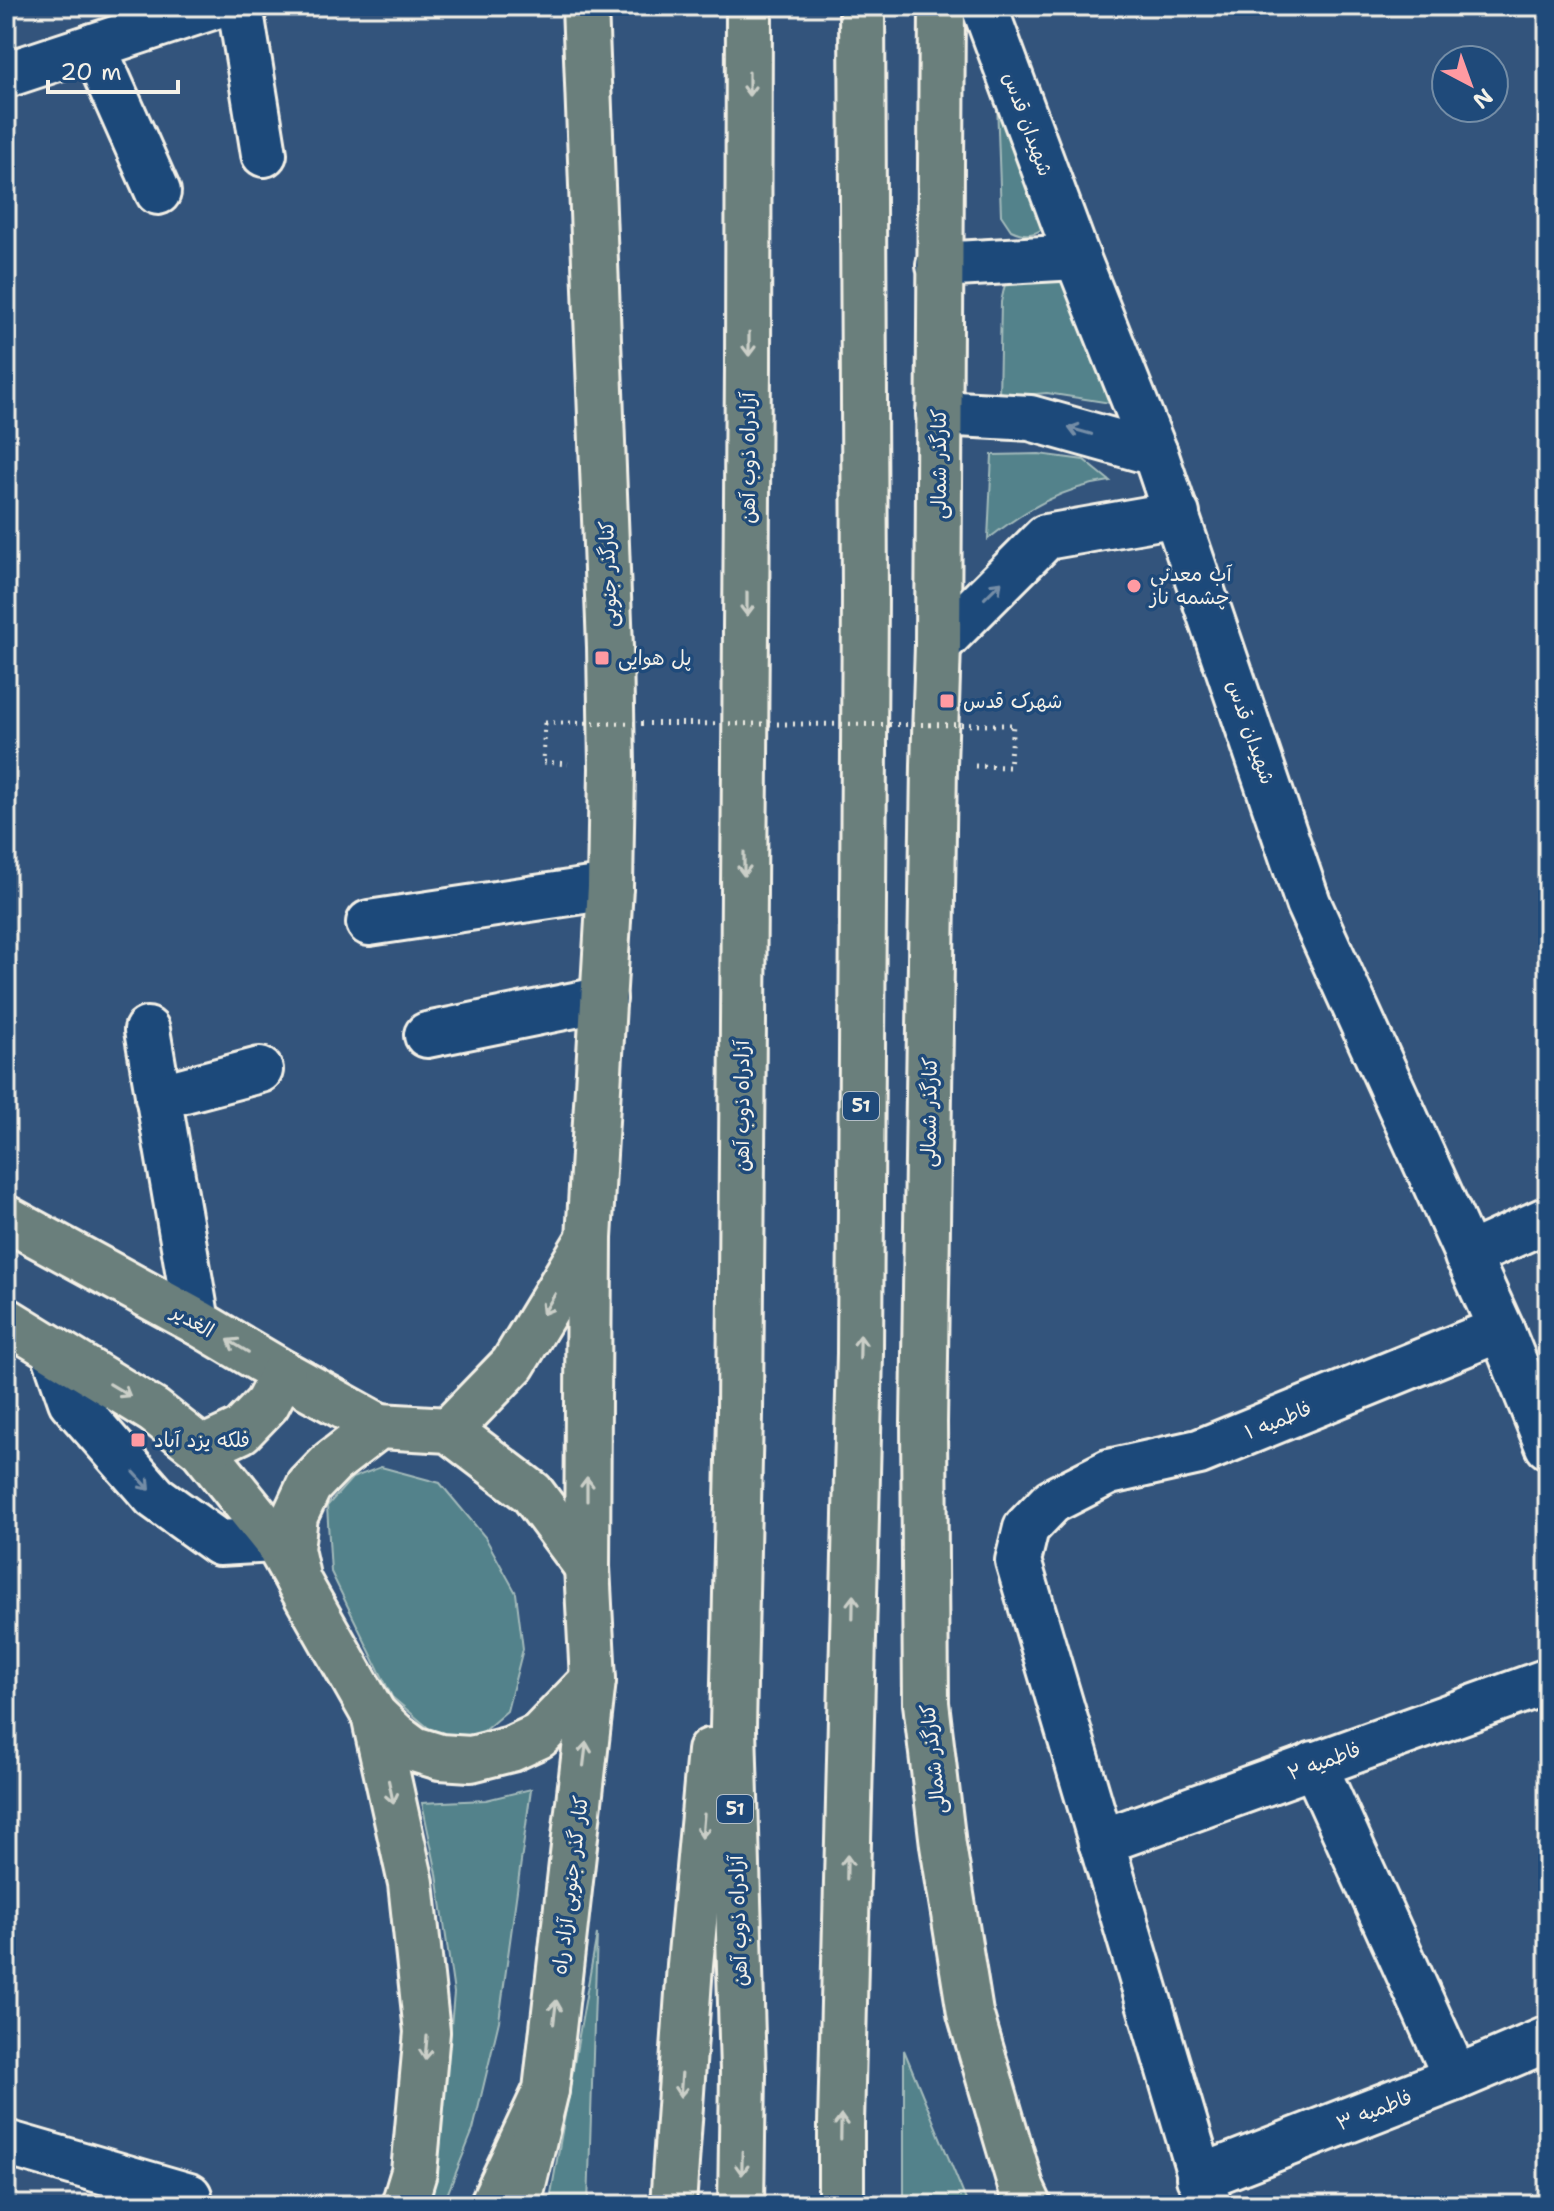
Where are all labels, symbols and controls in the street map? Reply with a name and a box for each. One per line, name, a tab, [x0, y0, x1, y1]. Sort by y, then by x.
scale bar	[48, 44, 178, 94]
north arrow	[1430, 44, 1510, 124]
text: 20 m	[60, 56, 122, 88]
street label: شهیدان قدس	[997, 68, 1059, 180]
one-way arrow	[741, 70, 757, 97]
text: N	[1467, 82, 1499, 115]
one-way arrow	[741, 330, 757, 357]
street label: آزادراه ذوب آهن	[735, 391, 761, 524]
street label: کنارگذر شمالی	[926, 409, 952, 519]
one-way arrow	[1068, 423, 1094, 438]
street label: کنارگذر جنوبی	[593, 520, 624, 628]
place label: آب معدنی چشمه ناز	[1148, 561, 1233, 610]
marker: آب معدنی چشمه ناز	[1125, 577, 1143, 595]
one-way arrow	[983, 581, 1002, 600]
one-way arrow	[739, 590, 754, 617]
place label: پل هوایی	[618, 645, 692, 671]
marker: پل هوایی	[593, 649, 611, 667]
street label: شهیدان قدس	[1221, 676, 1281, 788]
place label: شهرک قدس	[963, 688, 1062, 714]
marker: شهرک قدس	[938, 692, 956, 710]
one-way arrow	[737, 850, 752, 877]
street label: آزادراه ذوب آهن	[729, 1039, 755, 1172]
street label: کنارگذر شمالی	[915, 1056, 943, 1168]
road number: 51	[843, 1092, 879, 1120]
one-way arrow	[541, 1292, 557, 1315]
street label: الغدیر	[166, 1298, 219, 1343]
one-way arrow	[852, 1334, 867, 1361]
one-way arrow	[227, 1338, 250, 1354]
one-way arrow	[108, 1382, 131, 1398]
street label: فاطمیه ۱	[1241, 1395, 1315, 1445]
place label: فلکه یزد آباد	[154, 1427, 250, 1453]
marker: فلکه یزد آباد	[129, 1431, 147, 1449]
one-way arrow	[132, 1471, 150, 1491]
one-way arrow	[580, 1476, 595, 1503]
one-way arrow	[846, 1594, 861, 1621]
street label: کنارگذر شمالی	[914, 1703, 952, 1815]
street label: فاطمیه ۲	[1284, 1736, 1364, 1786]
one-way arrow	[577, 1741, 592, 1768]
one-way arrow	[384, 1778, 399, 1804]
street label: کنار گذر جنوبی آزاد راه	[546, 1794, 595, 1976]
road number: 51	[717, 1795, 753, 1823]
one-way arrow	[695, 1812, 710, 1839]
street label: آزادراه ذوب آهن	[723, 1854, 753, 1987]
one-way arrow	[839, 1854, 855, 1881]
one-way arrow	[547, 1999, 562, 2026]
one-way arrow	[418, 2035, 433, 2061]
one-way arrow	[673, 2071, 688, 2098]
street label: فاطمیه ۳	[1332, 2084, 1416, 2136]
one-way arrow	[833, 2114, 849, 2141]
one-way arrow	[734, 2149, 749, 2176]

